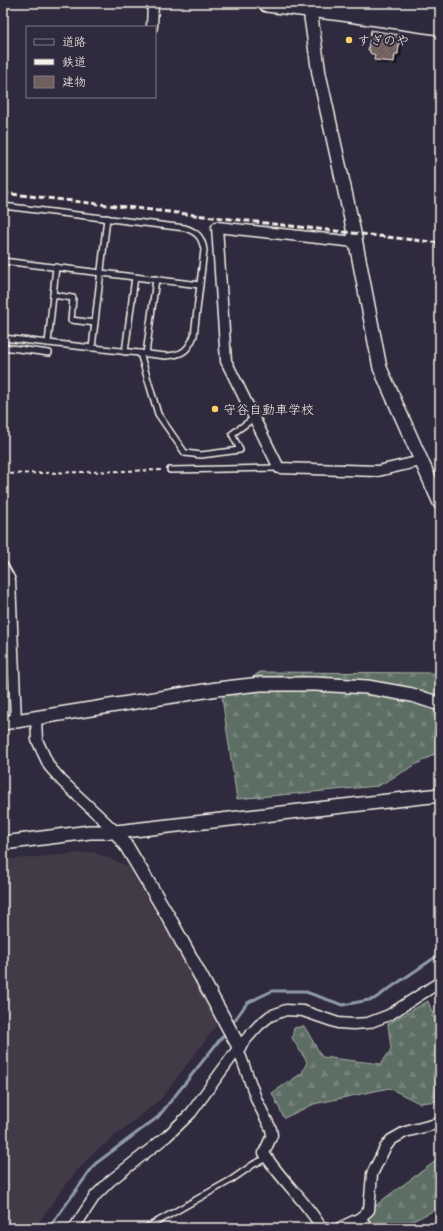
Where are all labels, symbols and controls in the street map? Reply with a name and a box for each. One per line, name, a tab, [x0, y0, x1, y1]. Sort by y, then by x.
legend	[26, 26, 156, 98]
place label: すぎのや	[357, 32, 409, 50]
text: 道路	[62, 34, 86, 51]
marker: すぎのや	[344, 35, 354, 45]
text: 鉄道	[62, 54, 86, 71]
text: 建物	[62, 74, 86, 91]
place label: 守谷自動車学校	[223, 401, 314, 419]
marker: 守谷自動車学校	[210, 404, 220, 414]

